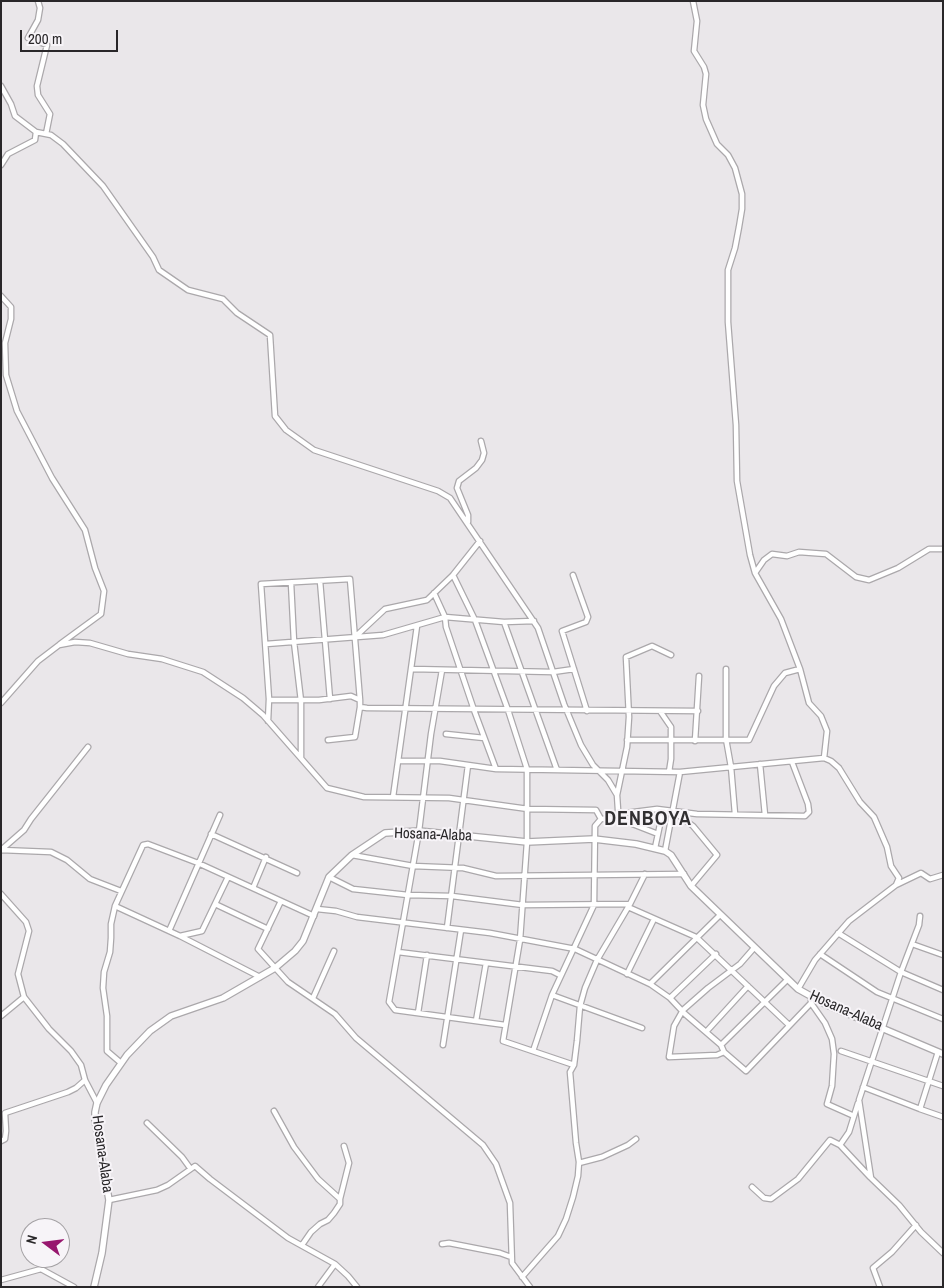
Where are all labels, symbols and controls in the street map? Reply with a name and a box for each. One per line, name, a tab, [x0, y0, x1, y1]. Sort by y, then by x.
scale bar	[22, 20, 120, 52]
text: 200 m	[28, 28, 62, 49]
district label: DENBOYA	[603, 808, 693, 832]
street label: Hosana-Alaba	[394, 825, 472, 845]
street label: Hosana-Alaba	[807, 987, 885, 1035]
street label: Hosana-Alaba	[88, 1114, 116, 1194]
north arrow	[20, 1218, 70, 1268]
text: N	[22, 1233, 41, 1246]

